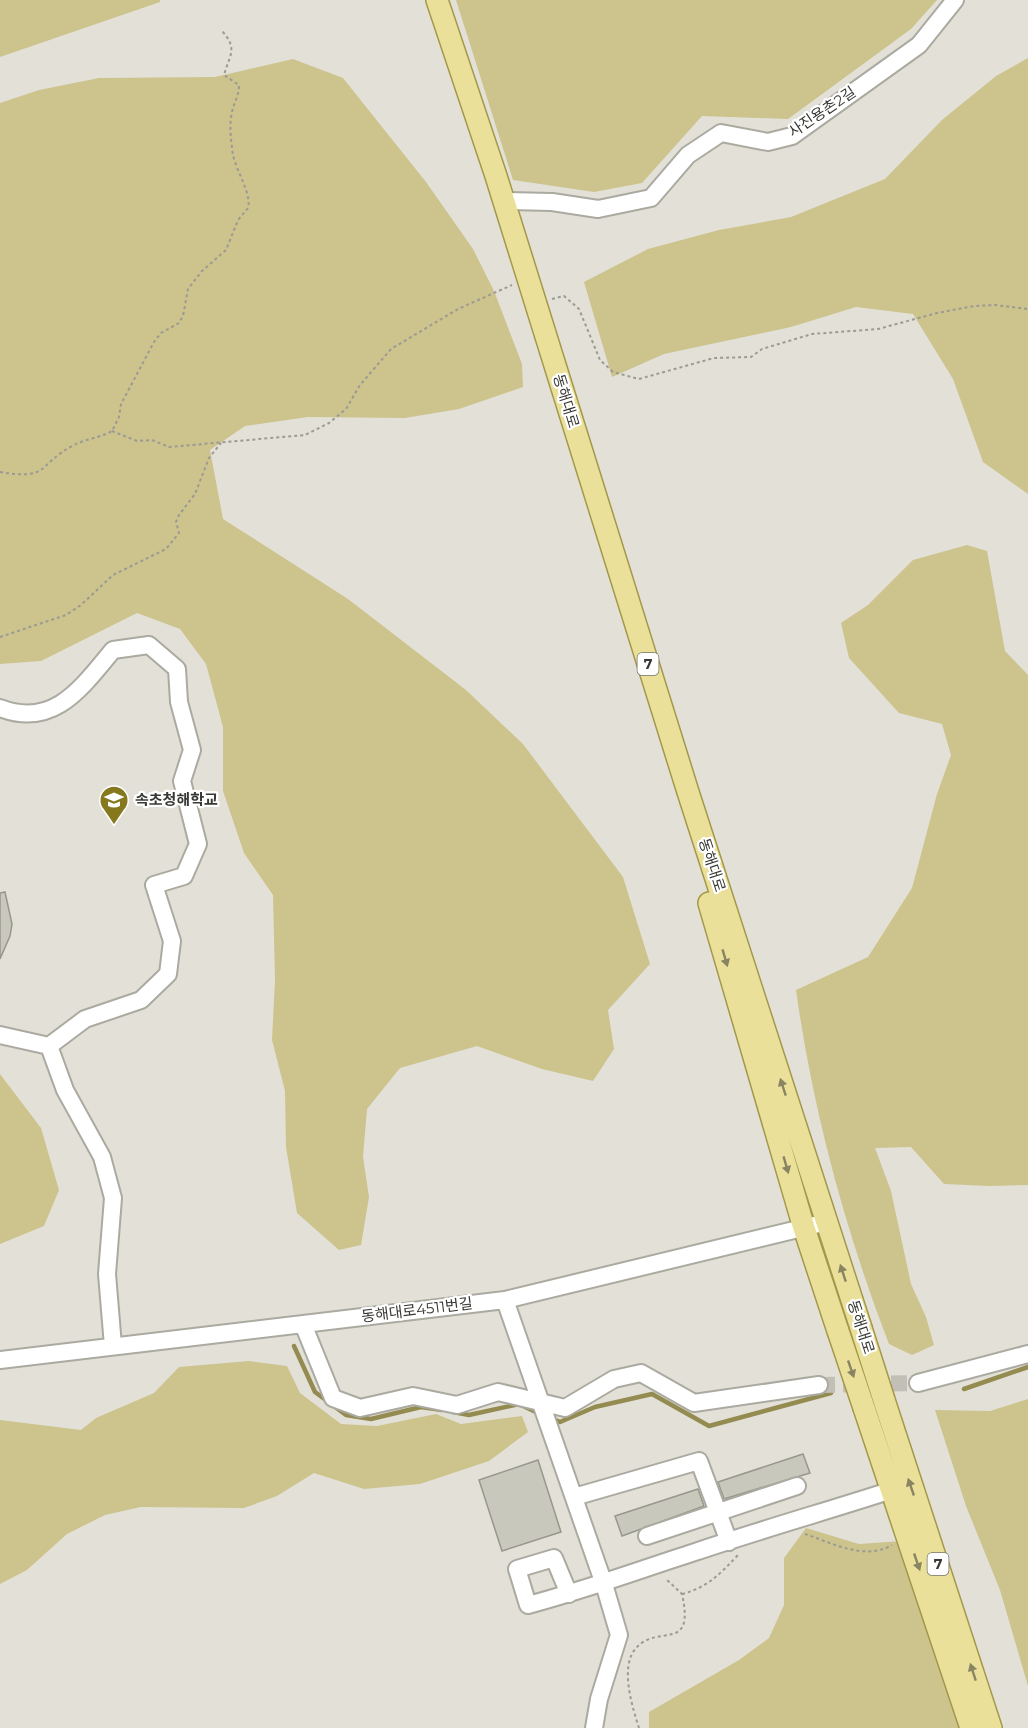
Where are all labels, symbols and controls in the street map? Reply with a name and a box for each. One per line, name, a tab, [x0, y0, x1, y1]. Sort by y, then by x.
street label: 사진용촌2길	[784, 82, 859, 141]
street label: 동해대로	[549, 372, 584, 430]
road number: 7	[638, 653, 658, 675]
school or university icon: 속초청해학교	[98, 784, 130, 826]
place label: 속초청해학교	[135, 790, 218, 809]
street label: 동해대로	[695, 836, 730, 894]
one-way arrow	[721, 949, 730, 967]
one-way arrow	[778, 1078, 788, 1096]
one-way arrow	[782, 1157, 791, 1175]
one-way arrow	[838, 1264, 847, 1282]
street label: 동해대로4511번길	[360, 1293, 474, 1326]
street label: 동해대로	[844, 1298, 879, 1356]
one-way arrow	[846, 1360, 856, 1378]
one-way arrow	[906, 1478, 916, 1496]
one-way arrow	[912, 1553, 922, 1571]
road number: 7	[928, 1553, 948, 1575]
one-way arrow	[968, 1663, 977, 1681]

